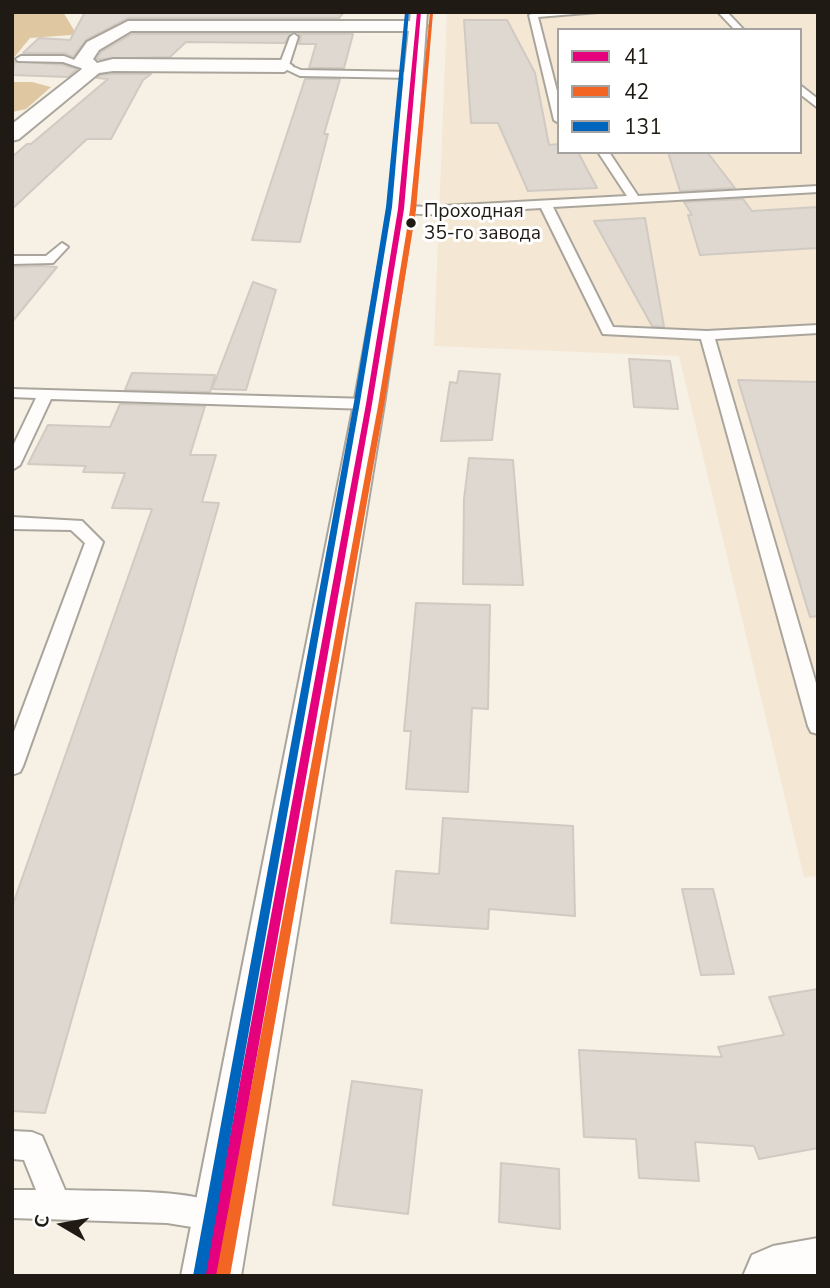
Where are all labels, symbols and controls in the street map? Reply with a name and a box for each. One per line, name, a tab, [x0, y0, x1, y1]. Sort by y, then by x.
legend	[557, 28, 802, 154]
text: 41	[624, 43, 649, 71]
text: 42	[624, 78, 649, 106]
text: 131	[624, 113, 662, 141]
place label: Проходная 35-го завода	[424, 201, 541, 245]
marker: Проходная 35-го завода	[404, 216, 418, 230]
north arrow	[28, 1190, 98, 1260]
text: С	[28, 1213, 56, 1230]

